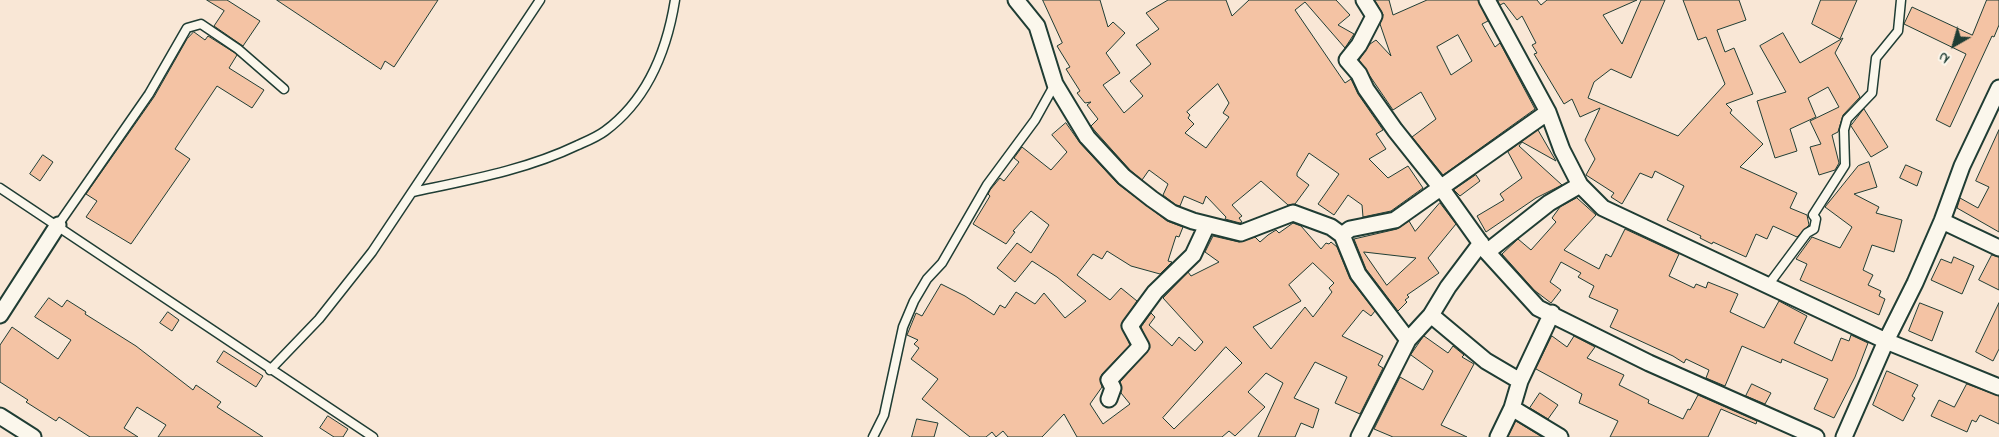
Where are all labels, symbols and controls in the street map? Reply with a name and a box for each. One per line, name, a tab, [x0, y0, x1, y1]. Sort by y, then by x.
north arrow	[1929, 20, 1979, 70]
text: N	[1934, 46, 1955, 68]

